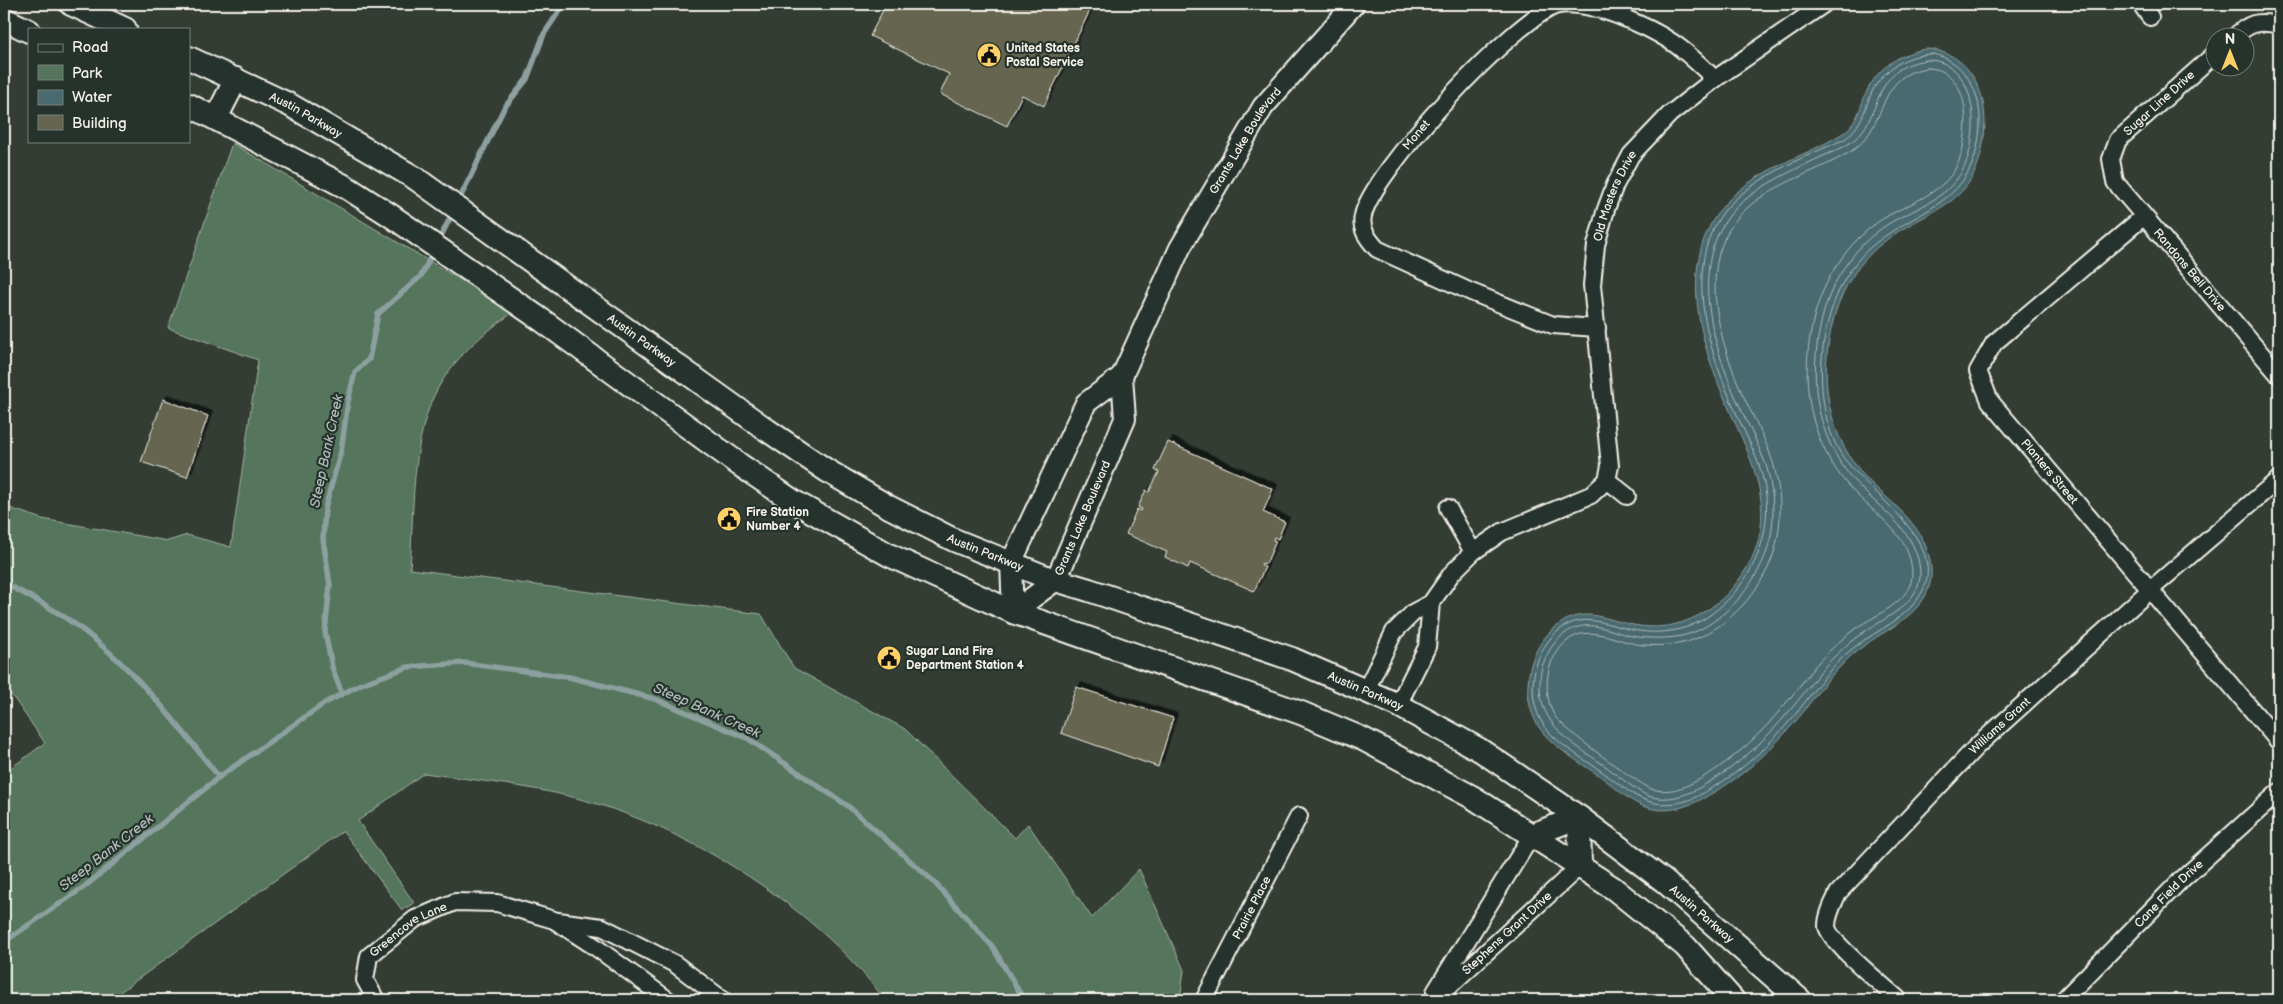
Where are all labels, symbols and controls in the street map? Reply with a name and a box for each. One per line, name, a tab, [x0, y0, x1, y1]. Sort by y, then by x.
legend	[28, 28, 190, 142]
north arrow	[2206, 28, 2256, 78]
text: N	[2225, 31, 2235, 48]
text: Road	[72, 38, 108, 57]
place label: United States Postal Service	[1006, 41, 1084, 70]
public building icon: United States Postal Service	[976, 42, 1002, 68]
text: Park	[72, 64, 103, 83]
street label: Sugar Line Drive	[2121, 68, 2198, 139]
street label: Grants Lake Boulevard	[1206, 84, 1285, 197]
text: Water	[72, 88, 112, 107]
street label: Austin Parkway	[267, 89, 345, 142]
text: Building	[72, 114, 127, 133]
street label: Monet	[1400, 117, 1434, 153]
street label: Old Masters Drive	[1590, 147, 1640, 243]
street label: Randons Bell Drive	[2150, 226, 2229, 315]
street label: Austin Parkway	[604, 311, 679, 371]
water label: Steep Bank Creek	[306, 392, 347, 509]
street label: Planters Street	[2018, 436, 2081, 508]
street label: Grants Lake Boulevard	[1052, 458, 1114, 578]
place label: Fire Station Number 4	[746, 505, 809, 534]
public building icon: Fire Station Number 4	[716, 506, 742, 532]
street label: Austin Parkway	[944, 531, 1026, 575]
place label: Sugar Land Fire Department Station 4	[906, 644, 1024, 673]
public building icon: Sugar Land Fire Department Station 4	[876, 645, 902, 671]
street label: Austin Parkway	[1325, 668, 1406, 715]
water label: Steep Bank Creek	[651, 679, 764, 742]
street label: Williams Grant	[1966, 694, 2034, 758]
water label: Steep Bank Creek	[56, 810, 158, 895]
street label: Cane Field Drive	[2131, 857, 2207, 931]
street label: Prairie Place	[1230, 874, 1275, 942]
street label: Austin Parkway	[1666, 882, 1737, 947]
street label: Stephens Grant Drive	[1459, 889, 1555, 978]
street label: Greencove Lane	[367, 899, 449, 961]

